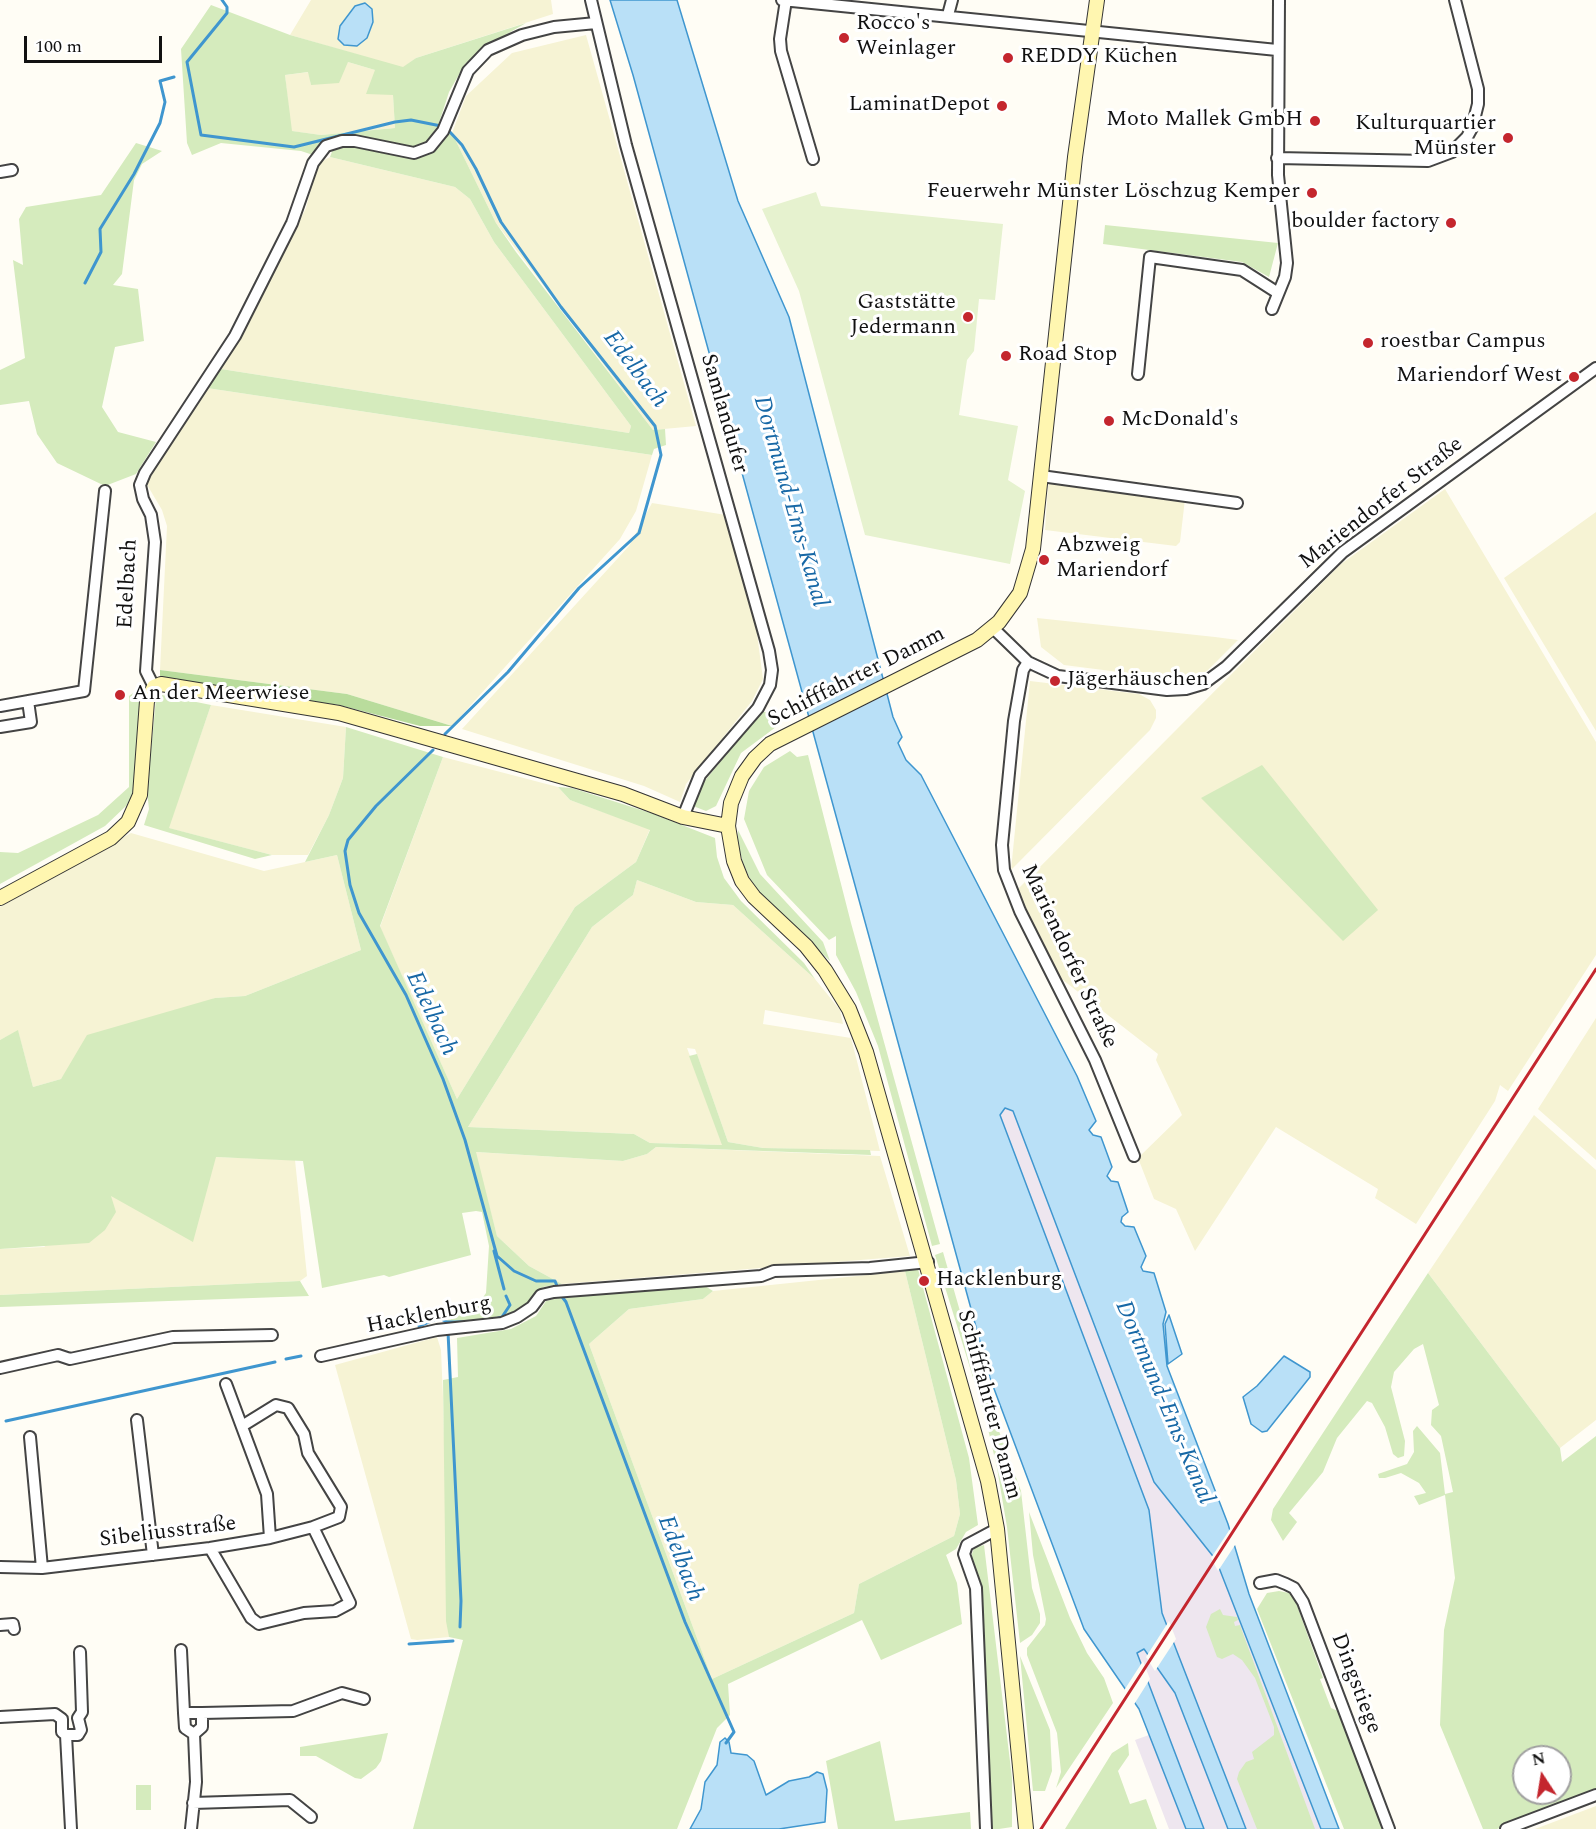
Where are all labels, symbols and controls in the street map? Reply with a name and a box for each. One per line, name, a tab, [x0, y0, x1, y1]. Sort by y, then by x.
place label: Rocco's Weinlager	[856, 12, 956, 63]
scale bar	[27, 24, 165, 62]
marker: Rocco's Weinlager	[837, 31, 851, 45]
text: 100 m	[35, 33, 82, 60]
place label: REDDY Küchen	[1020, 45, 1178, 71]
marker: REDDY Küchen	[1001, 51, 1015, 65]
place label: LaminatDepot	[848, 93, 990, 119]
marker: LaminatDepot	[995, 99, 1009, 113]
place label: Moto Mallek GmbH	[1106, 108, 1303, 134]
place label: Kulturquartier Münster	[1355, 112, 1496, 164]
marker: Moto Mallek GmbH	[1308, 114, 1322, 128]
marker: Kulturquartier Münster	[1501, 131, 1515, 145]
place label: Feuerwehr Münster Löschzug Kemper	[926, 180, 1300, 206]
marker: Feuerwehr Münster Löschzug Kemper	[1305, 186, 1319, 200]
place label: boulder factory	[1291, 210, 1439, 236]
marker: boulder factory	[1444, 216, 1458, 230]
place label: Gaststätte Jedermann	[850, 291, 956, 342]
marker: Gaststätte Jedermann	[961, 310, 975, 324]
water label: Edelbach	[595, 325, 673, 415]
place label: roestbar Campus	[1380, 330, 1546, 356]
marker: roestbar Campus	[1361, 336, 1375, 350]
place label: Road Stop	[1018, 343, 1117, 369]
marker: Road Stop	[999, 349, 1013, 363]
street label: Samlandufer	[693, 351, 753, 477]
place label: Mariendorf West	[1396, 364, 1562, 390]
marker: Mariendorf West	[1567, 370, 1581, 384]
water label: Dortmund-Ems-Kanal	[745, 393, 833, 611]
place label: McDonald's	[1121, 408, 1239, 434]
marker: McDonald's	[1102, 414, 1116, 428]
street label: Mariendorfer Straße	[1295, 432, 1469, 576]
place label: Abzweig Mariendorf	[1056, 534, 1168, 586]
street label: Edelbach	[113, 538, 145, 630]
marker: Abzweig Mariendorf	[1037, 553, 1051, 567]
street label: Schifffahrter Damm	[764, 622, 950, 734]
place label: Jägerhäuschen	[1067, 668, 1209, 694]
marker: Jägerhäuschen	[1048, 674, 1062, 688]
place label: An der Meerwiese	[132, 682, 309, 708]
marker: An der Meerwiese	[113, 688, 127, 702]
street label: Mariendorfer Straße	[1014, 861, 1122, 1053]
water label: Edelbach	[398, 967, 462, 1061]
place label: Hacklenburg	[936, 1268, 1062, 1294]
marker: Hacklenburg	[917, 1274, 931, 1288]
street label: Hacklenburg	[365, 1291, 493, 1341]
water label: Dortmund-Ems-Kanal	[1107, 1297, 1219, 1509]
street label: Schifffahrter Damm	[950, 1307, 1026, 1503]
street label: Sibeliusstraße	[98, 1512, 238, 1554]
water label: Edelbach	[649, 1512, 709, 1606]
street label: Dingstiege	[1324, 1630, 1386, 1738]
north arrow	[1512, 1745, 1572, 1805]
text: N	[1530, 1746, 1548, 1772]

